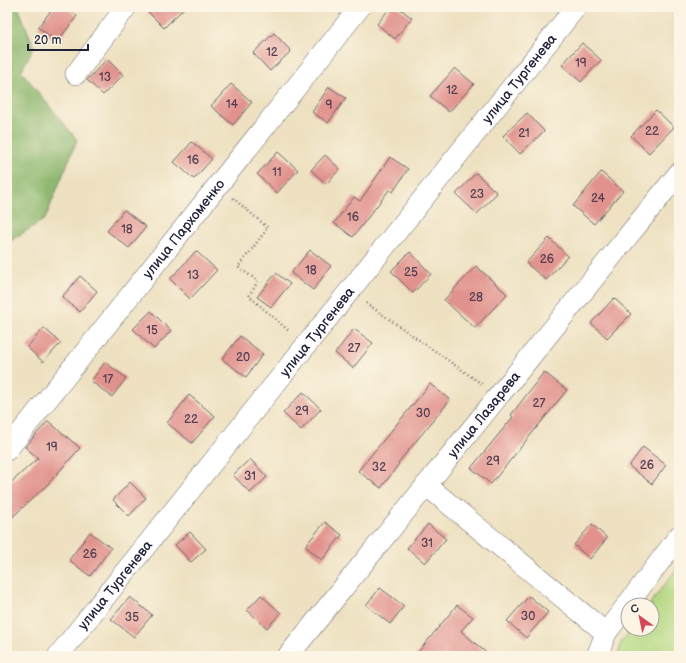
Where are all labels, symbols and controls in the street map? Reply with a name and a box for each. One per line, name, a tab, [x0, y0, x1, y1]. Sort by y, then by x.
scale bar	[28, 26, 88, 52]
street label: улица Тургенева	[478, 30, 560, 127]
text: 20 m	[34, 33, 61, 48]
house number: 12	[266, 45, 278, 60]
house number: 19	[575, 56, 587, 71]
house number: 13	[99, 70, 111, 85]
house number: 12	[446, 83, 458, 98]
house number: 14	[226, 97, 239, 112]
house number: 9	[326, 98, 333, 113]
house number: 22	[645, 124, 659, 139]
house number: 21	[518, 126, 530, 141]
house number: 16	[187, 153, 199, 168]
house number: 11	[272, 165, 282, 180]
street label: улица Пархоменко	[139, 176, 228, 282]
house number: 23	[470, 187, 484, 202]
house number: 24	[591, 191, 606, 206]
house number: 16	[347, 210, 359, 225]
house number: 18	[121, 222, 133, 237]
house number: 26	[540, 252, 554, 267]
house number: 18	[305, 263, 317, 278]
house number: 25	[404, 265, 418, 280]
house number: 13	[187, 268, 199, 283]
street label: улица Тургенева	[276, 283, 358, 380]
house number: 28	[469, 290, 483, 305]
house number: 15	[146, 323, 158, 338]
house number: 27	[348, 341, 361, 356]
house number: 20	[236, 350, 250, 365]
street label: улица Лазарева	[444, 367, 524, 461]
house number: 17	[103, 372, 113, 387]
house number: 27	[533, 396, 546, 411]
house number: 29	[295, 404, 309, 419]
house number: 30	[416, 406, 430, 421]
house number: 22	[184, 412, 198, 427]
house number: 19	[46, 440, 58, 455]
house number: 29	[486, 454, 500, 469]
house number: 26	[640, 458, 654, 473]
house number: 32	[372, 460, 386, 475]
house number: 31	[244, 469, 256, 484]
street label: улица Тургенева	[74, 536, 156, 633]
house number: 31	[421, 536, 433, 551]
house number: 26	[83, 547, 97, 562]
north arrow	[620, 597, 660, 637]
text: С	[628, 601, 642, 617]
house number: 30	[521, 609, 535, 624]
house number: 35	[125, 610, 139, 625]

